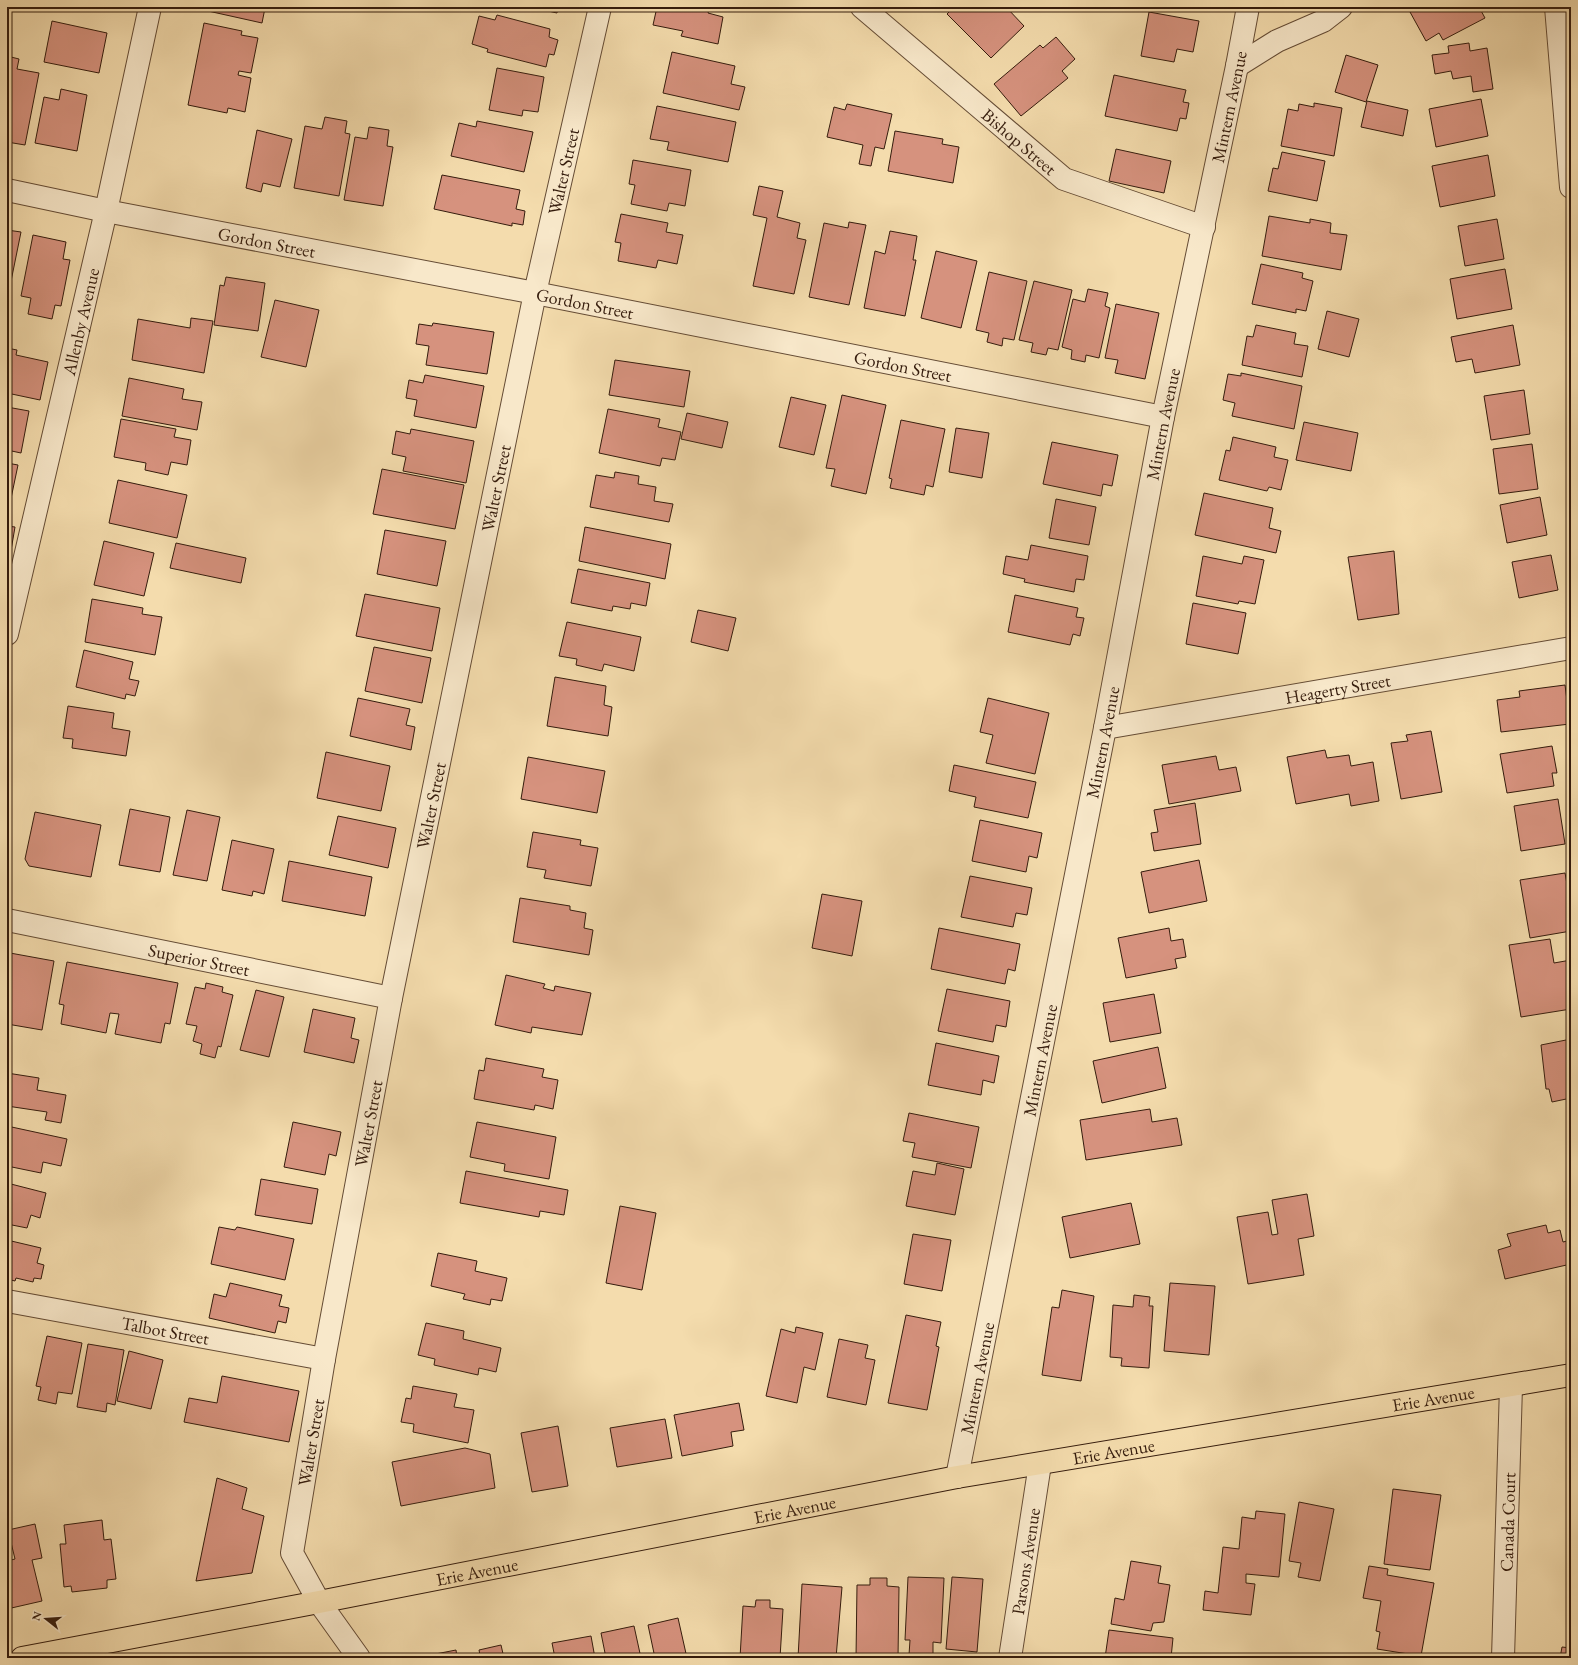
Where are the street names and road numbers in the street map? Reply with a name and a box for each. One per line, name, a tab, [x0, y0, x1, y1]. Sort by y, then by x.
street label: Mintern Avenue	[1205, 49, 1251, 165]
street label: Bishop Street	[977, 103, 1062, 180]
street label: Walter Street	[542, 125, 584, 217]
street label: Gordon Street	[216, 221, 318, 262]
street label: Allenby Avenue	[56, 265, 104, 378]
street label: Gordon Street	[534, 282, 636, 324]
street label: Gordon Street	[852, 345, 954, 387]
street label: Mintern Avenue	[1140, 366, 1185, 482]
street label: Walter Street	[475, 442, 515, 534]
street label: Heagerty Street	[1283, 668, 1392, 708]
street label: Mintern Avenue	[1080, 684, 1124, 800]
street label: Walter Street	[410, 760, 450, 851]
street label: Superior Street	[146, 938, 252, 981]
street label: Mintern Avenue	[1017, 1002, 1062, 1118]
street label: Walter Street	[348, 1078, 387, 1169]
street label: Talbot Street	[120, 1311, 211, 1349]
street label: Mintern Avenue	[954, 1320, 999, 1436]
street label: Erie Avenue	[1390, 1380, 1476, 1416]
street label: Walter Street	[292, 1397, 329, 1488]
street label: Erie Avenue	[1071, 1433, 1156, 1469]
street label: Canada Court	[1494, 1472, 1520, 1572]
street label: Erie Avenue	[752, 1490, 838, 1528]
street label: Parsons Avenue	[1005, 1506, 1045, 1616]
street label: Erie Avenue	[434, 1552, 520, 1590]

